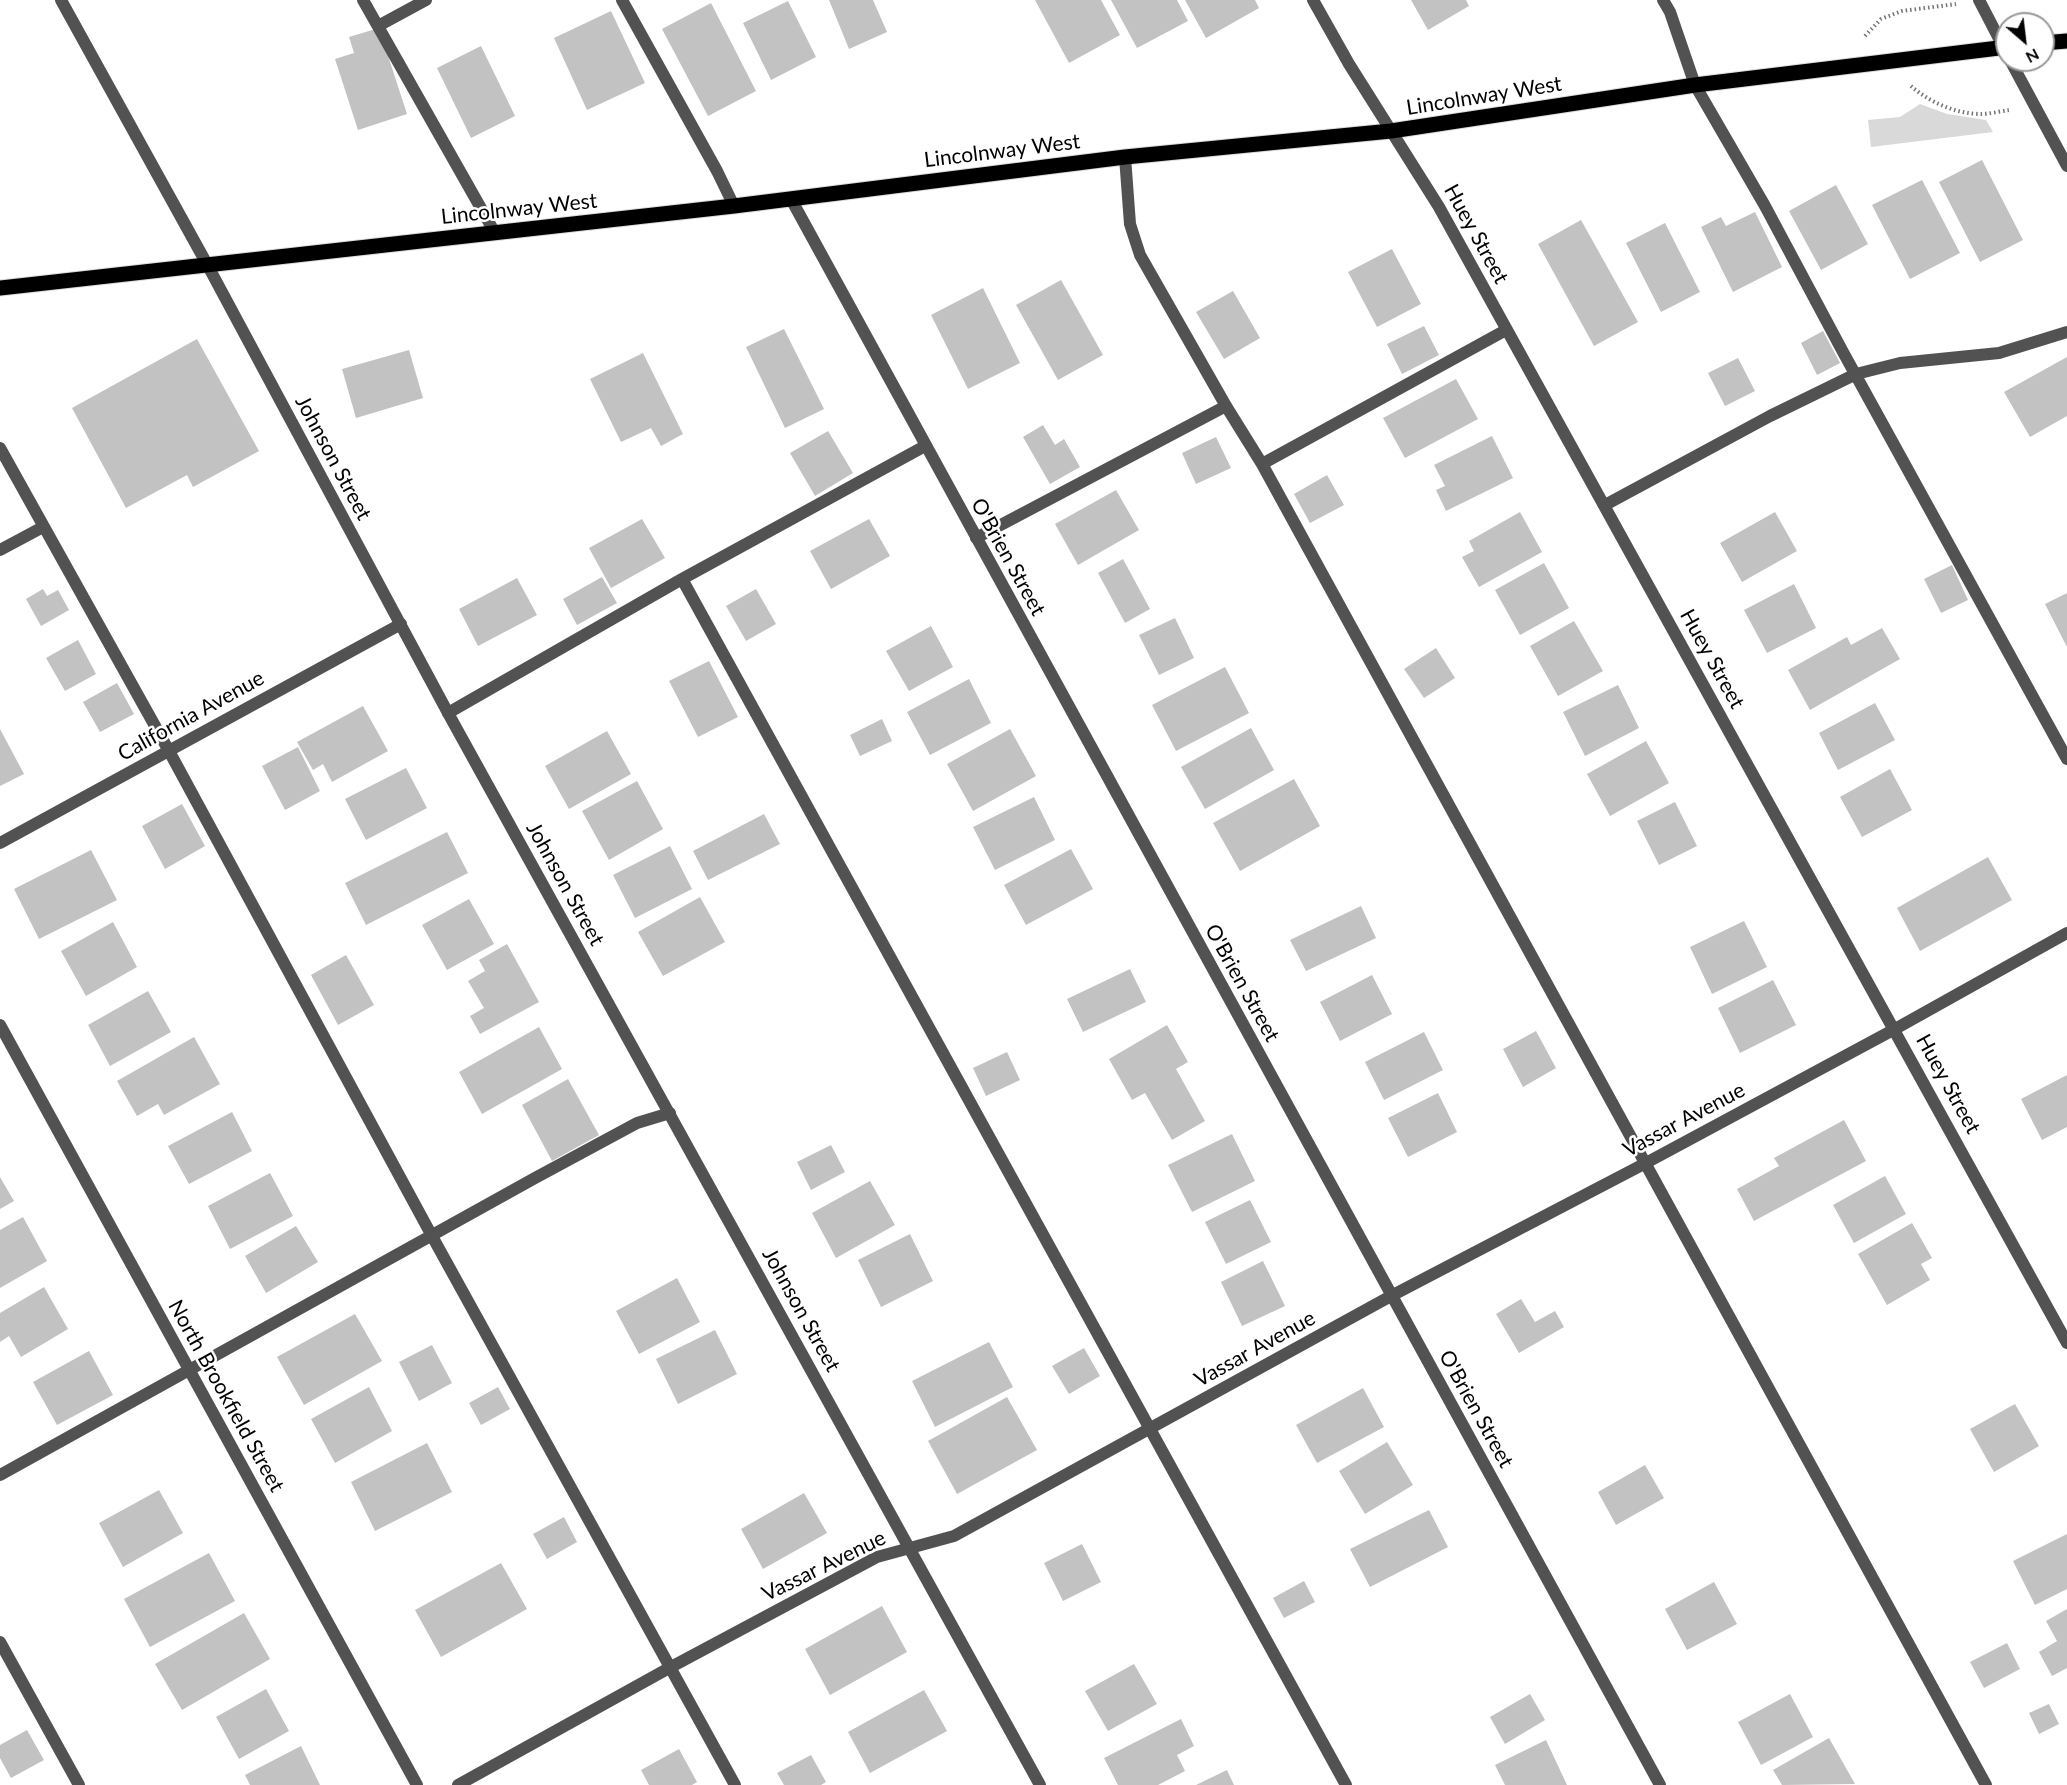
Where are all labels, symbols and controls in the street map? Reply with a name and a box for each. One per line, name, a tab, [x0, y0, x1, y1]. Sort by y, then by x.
north arrow	[1995, 12, 2055, 72]
text: N	[2023, 45, 2043, 68]
street label: Lincolnway West	[1405, 71, 1563, 121]
street label: Lincolnway West	[923, 129, 1081, 173]
street label: Huey Street	[1438, 180, 1514, 288]
street label: Lincolnway West	[440, 188, 598, 230]
street label: Johnson Street	[290, 392, 376, 524]
street label: O'Brien Street	[965, 494, 1051, 620]
street label: Huey Street	[1674, 605, 1750, 713]
street label: California Avenue	[114, 665, 268, 767]
street label: Johnson Street	[521, 818, 609, 950]
street label: O'Brien Street	[1199, 920, 1285, 1046]
street label: Huey Street	[1910, 1030, 1986, 1138]
street label: Vassar Avenue	[1619, 1077, 1749, 1163]
street label: Johnson Street	[757, 1244, 845, 1376]
street label: North Brookfield Street	[163, 1296, 289, 1496]
street label: Vassar Avenue	[1190, 1305, 1320, 1393]
street label: O'Brien Street	[1433, 1346, 1519, 1472]
street label: Vassar Avenue	[758, 1525, 890, 1607]

